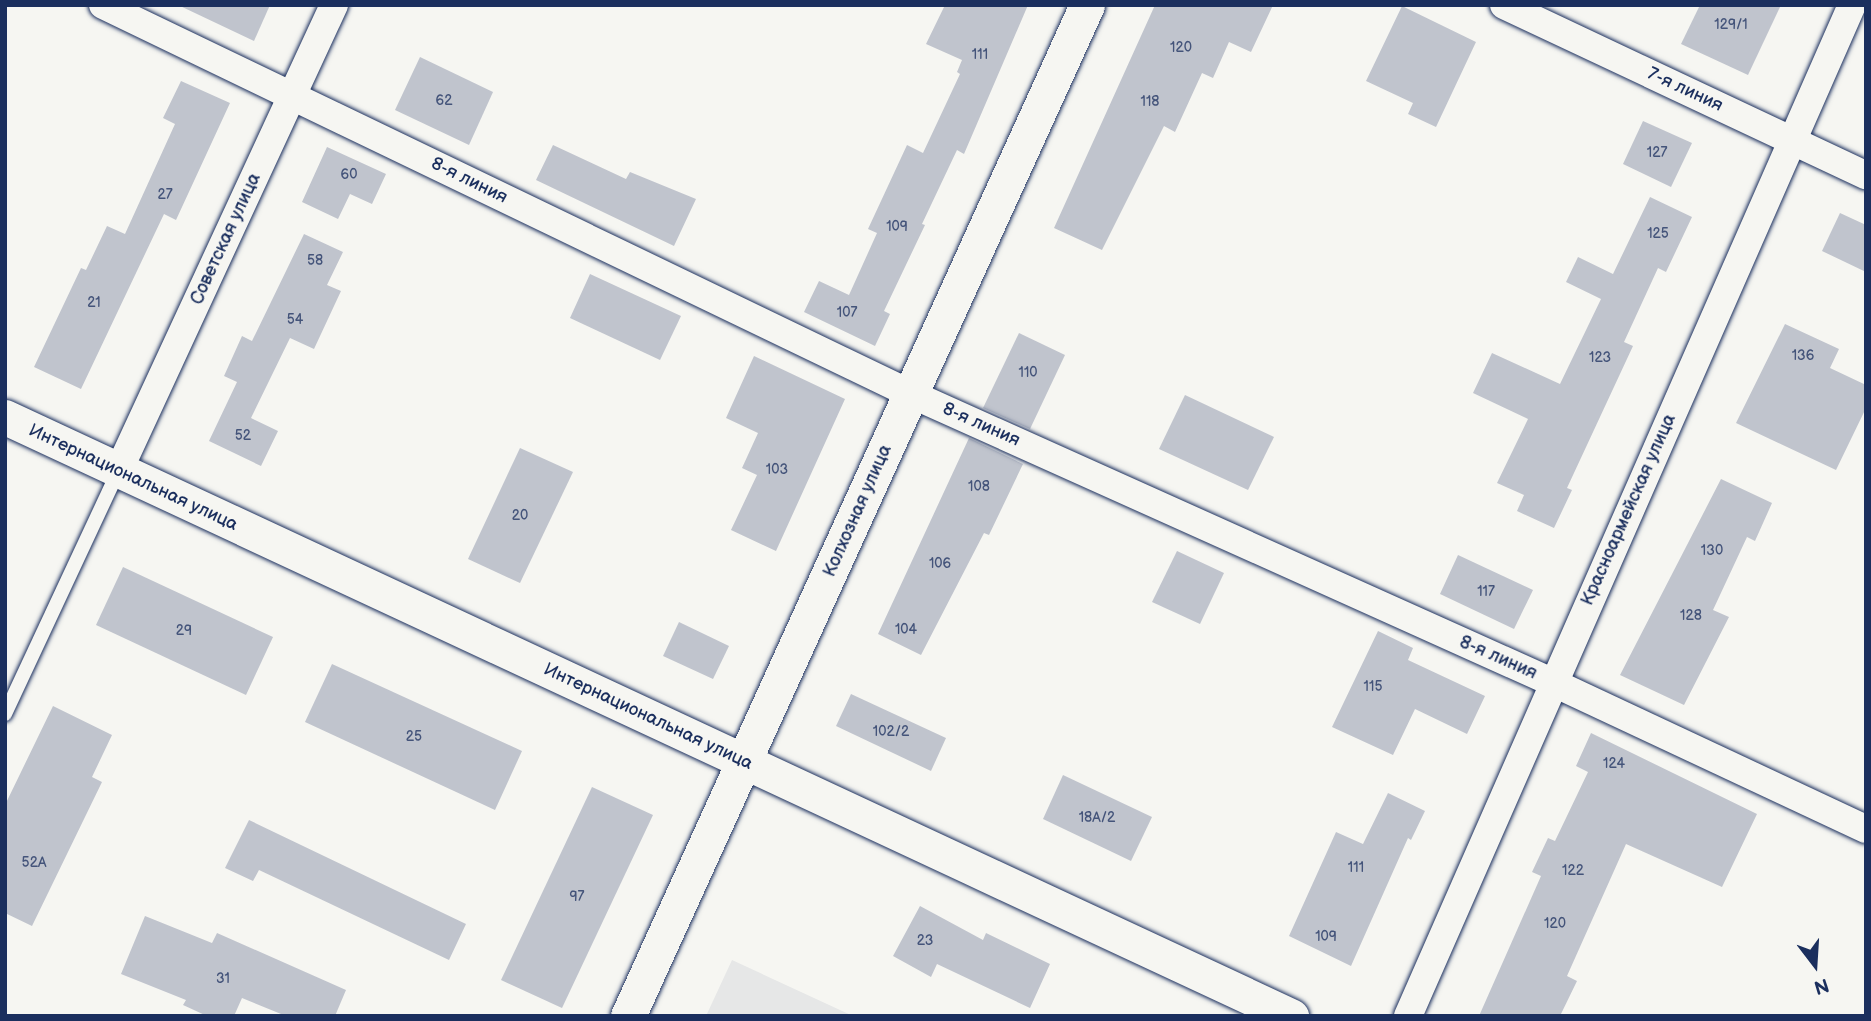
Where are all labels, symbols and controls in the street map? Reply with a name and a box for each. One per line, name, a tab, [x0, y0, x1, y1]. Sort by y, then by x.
house number: 129/1	[1714, 17, 1748, 33]
house number: 120	[1170, 40, 1192, 56]
house number: 111	[972, 47, 988, 63]
street label: 7-я линия	[1644, 63, 1726, 117]
house number: 62	[436, 93, 452, 109]
house number: 118	[1141, 94, 1159, 110]
house number: 127	[1647, 145, 1667, 161]
street label: 8-я линия	[427, 153, 511, 209]
house number: 60	[341, 167, 357, 183]
street label: Советская улица	[186, 170, 266, 308]
house number: 27	[157, 187, 173, 203]
house number: 109	[886, 219, 908, 235]
house number: 125	[1647, 226, 1669, 242]
house number: 58	[307, 253, 323, 269]
house number: 21	[87, 295, 101, 311]
house number: 107	[837, 305, 857, 321]
house number: 54	[287, 312, 303, 328]
house number: 136	[1792, 348, 1814, 364]
house number: 123	[1589, 350, 1611, 366]
house number: 110	[1018, 365, 1038, 381]
street label: 8-я линия	[939, 398, 1023, 452]
street label: Красноармейская улица	[1577, 411, 1681, 609]
street label: Интернациональная улица	[25, 420, 241, 536]
house number: 52	[235, 428, 251, 444]
street label: Колхозная улица	[819, 442, 897, 580]
house number: 103	[766, 462, 788, 478]
house number: 108	[968, 479, 990, 495]
house number: 20	[512, 508, 528, 524]
house number: 130	[1701, 543, 1723, 559]
house number: 106	[929, 556, 951, 572]
house number: 117	[1477, 584, 1495, 600]
house number: 128	[1680, 608, 1702, 624]
house number: 104	[895, 622, 917, 638]
house number: 29	[176, 623, 192, 639]
street label: 8-я линия	[1456, 631, 1540, 685]
street label: Интернациональная улица	[540, 659, 756, 775]
house number: 115	[1364, 679, 1382, 695]
house number: 102/2	[873, 724, 909, 740]
house number: 25	[406, 729, 422, 745]
house number: 124	[1603, 756, 1625, 772]
house number: 18А/2	[1079, 810, 1115, 826]
house number: 52А	[22, 855, 46, 871]
house number: 111	[1348, 860, 1364, 876]
house number: 122	[1562, 863, 1584, 879]
house number: 97	[570, 889, 584, 905]
house number: 120	[1544, 916, 1566, 932]
house number: 109	[1315, 929, 1337, 945]
north arrow	[1780, 930, 1850, 1000]
house number: 23	[917, 933, 933, 949]
house number: 31	[216, 971, 230, 987]
text: N	[1811, 972, 1831, 999]

